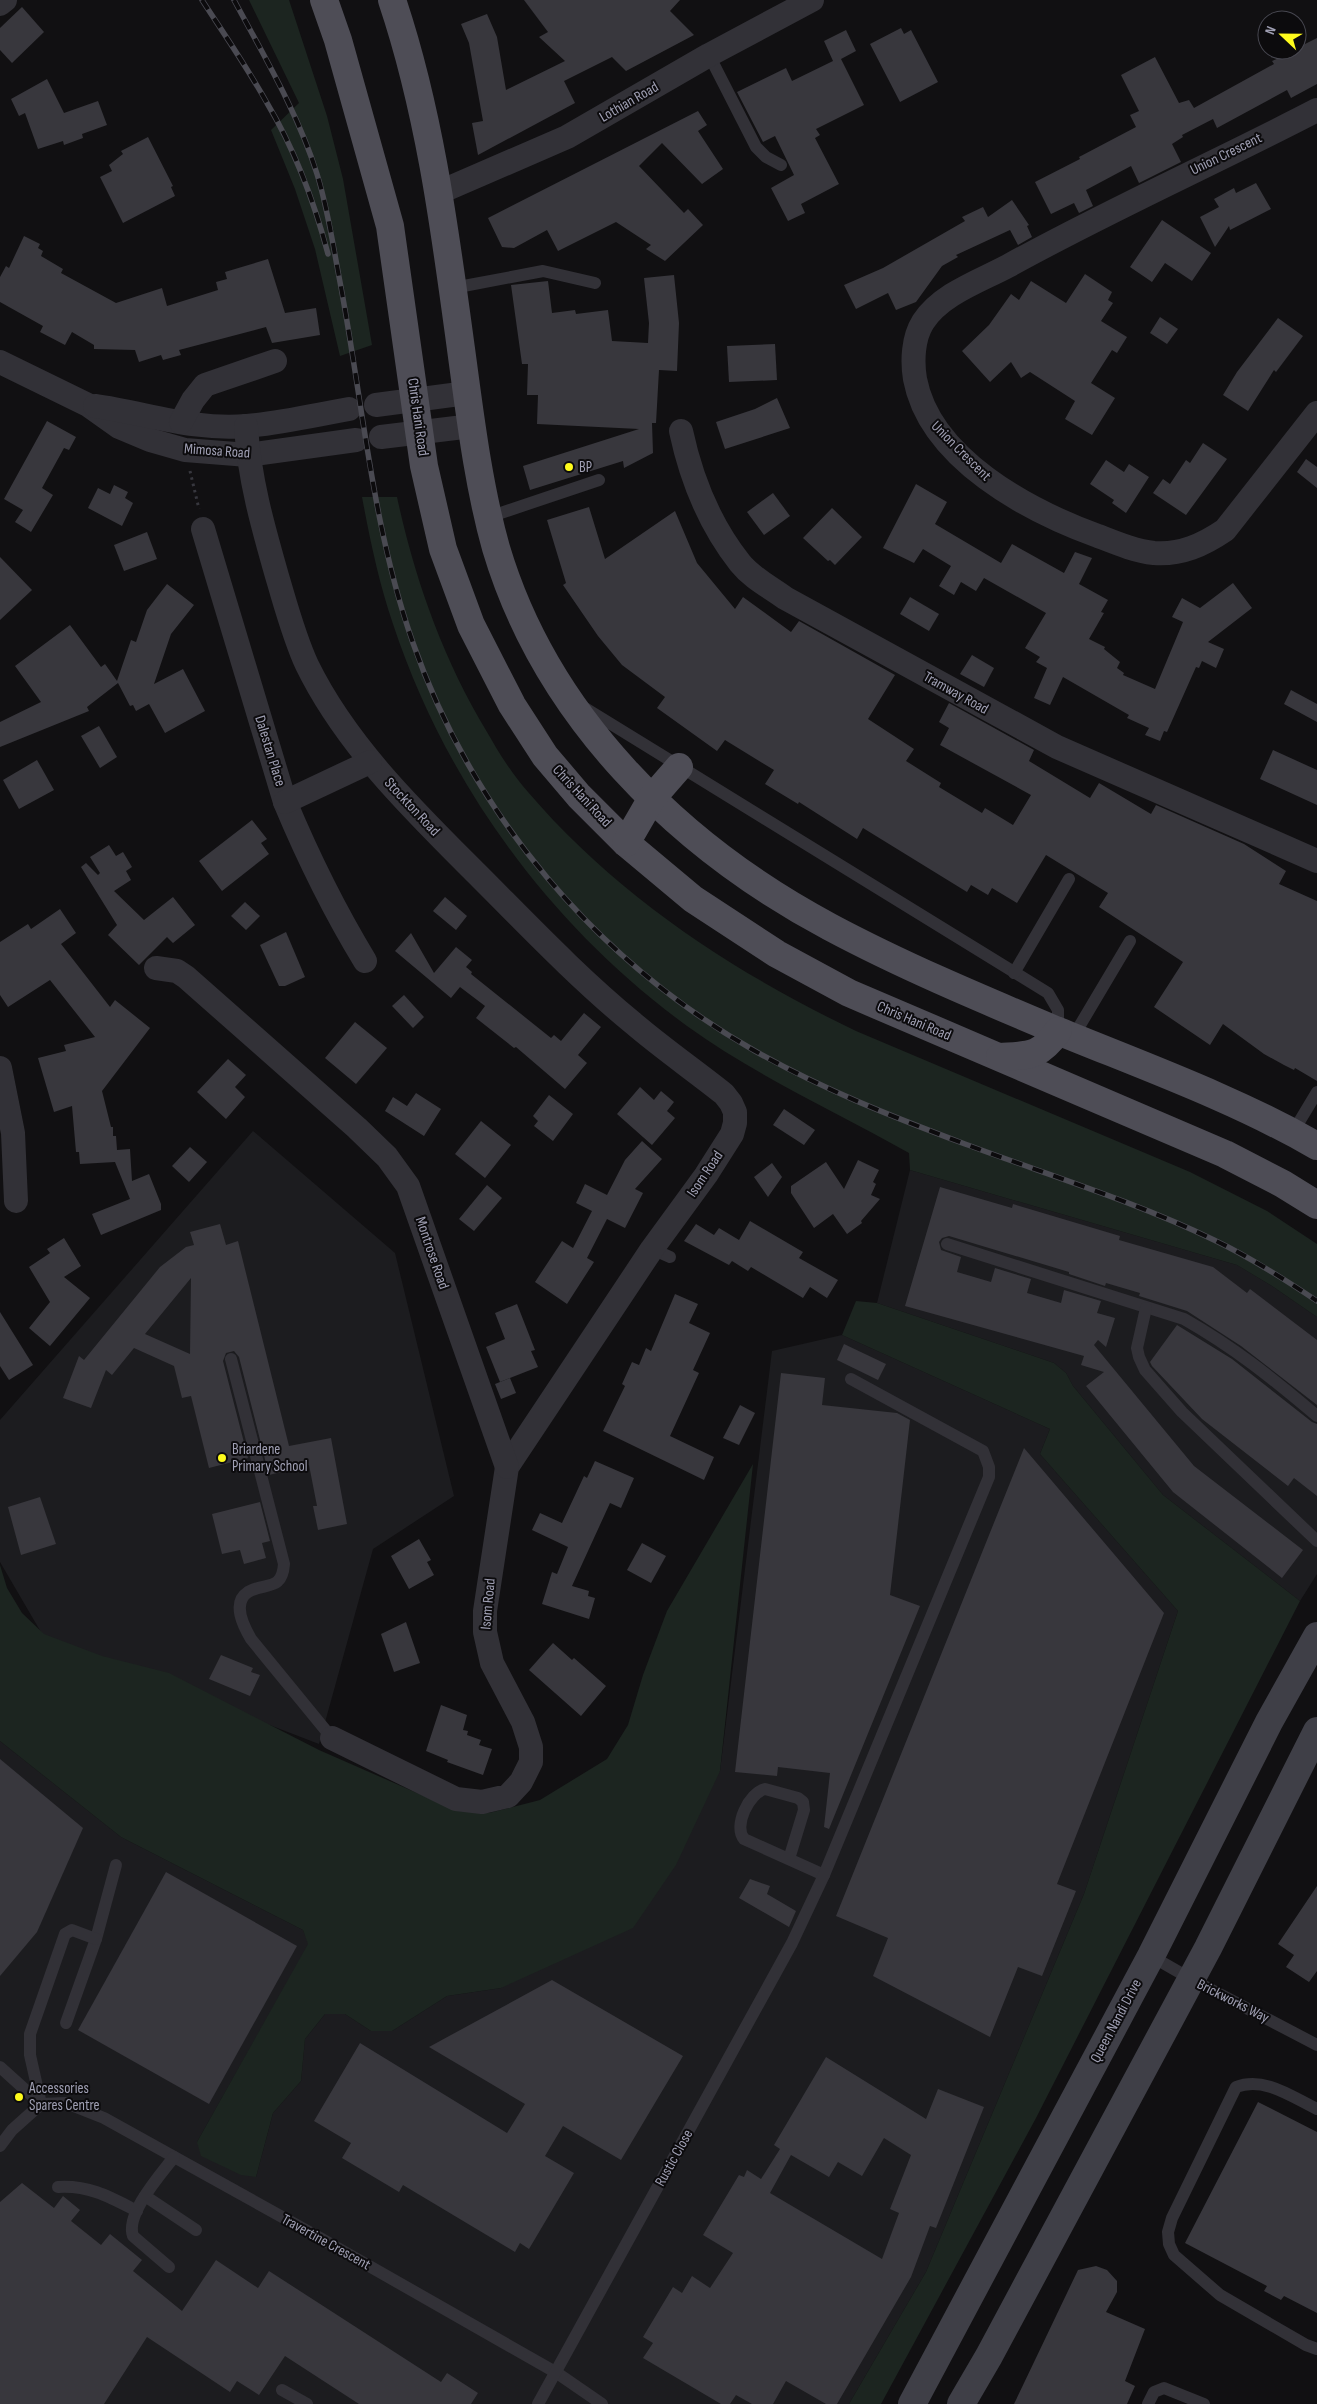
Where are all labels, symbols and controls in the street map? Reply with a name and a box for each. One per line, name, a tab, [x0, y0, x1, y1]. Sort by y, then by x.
north arrow	[1257, 10, 1307, 60]
text: N	[1261, 24, 1280, 37]
street label: Lothian Road	[596, 78, 662, 126]
street label: Union Crescent	[1187, 128, 1265, 180]
street label: Chris Hani Road	[403, 377, 433, 457]
street label: Union Crescent	[927, 417, 995, 485]
street label: Mimosa Road	[183, 439, 251, 463]
place label: BP	[579, 458, 592, 477]
marker: BP	[563, 461, 575, 473]
street label: Tramway Road	[920, 667, 992, 719]
street label: Dalestan Place	[250, 713, 290, 789]
street label: Chris Hani Road	[548, 761, 616, 831]
street label: Stockton Road	[380, 774, 444, 840]
street label: Chris Hani Road	[874, 997, 954, 1045]
street label: Isom Road	[683, 1147, 727, 1201]
street label: Montrose Road	[411, 1214, 453, 1292]
place label: Briardene Primary School	[232, 1440, 308, 1476]
marker: Briardene Primary School	[216, 1452, 228, 1464]
street label: Isom Road	[476, 1577, 500, 1631]
street label: Brickworks Way	[1194, 1975, 1272, 2027]
street label: Queen Nandi Drive	[1086, 1976, 1146, 2066]
place label: Accessories Spares Centre	[28, 2079, 100, 2115]
marker: Accessories Spares Centre	[13, 2091, 25, 2103]
street label: Rustic Close	[651, 2126, 697, 2190]
street label: Travertine Crescent	[278, 2210, 374, 2274]

